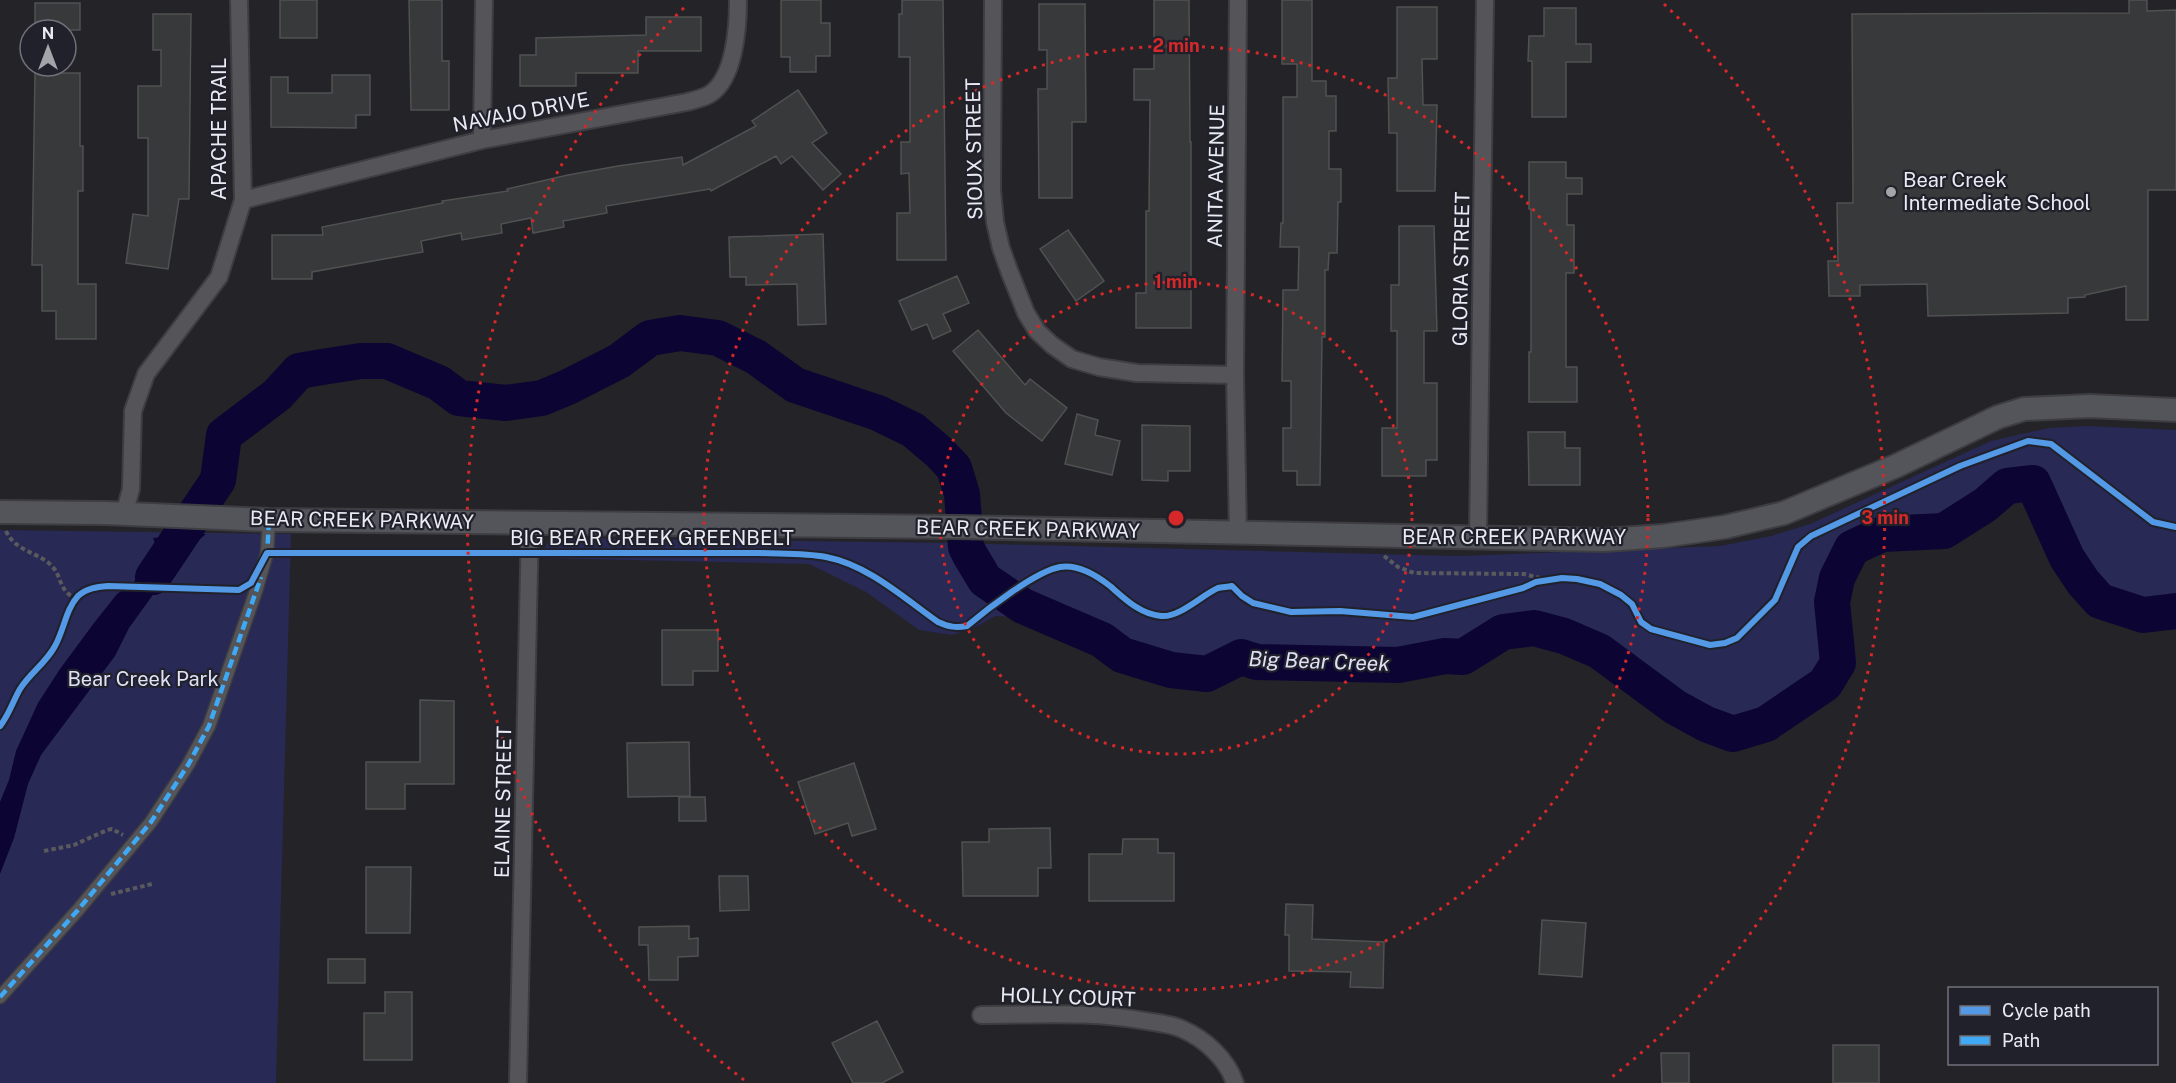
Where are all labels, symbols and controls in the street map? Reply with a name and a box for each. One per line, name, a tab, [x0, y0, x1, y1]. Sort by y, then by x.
north arrow	[18, 18, 78, 78]
text: N	[42, 24, 54, 43]
text: 2 min	[1152, 35, 1200, 56]
street label: APACHE TRAIL	[207, 58, 231, 200]
street label: SIOUX STREET	[961, 78, 987, 220]
street label: NAVAJO DRIVE	[451, 87, 591, 137]
street label: ANITA AVENUE	[1203, 104, 1229, 248]
place label: Bear Creek Intermediate School	[1903, 168, 2091, 215]
marker: Bear Creek Intermediate School	[1884, 185, 1898, 199]
street label: GLORIA STREET	[1448, 191, 1474, 346]
text: 1 min	[1154, 271, 1198, 292]
street label: BEAR CREEK PARKWAY	[250, 506, 474, 534]
text: 3 min	[1861, 507, 1909, 528]
centre of rings	[1166, 508, 1186, 528]
street label: BEAR CREEK PARKWAY	[916, 515, 1140, 543]
street label: BEAR CREEK PARKWAY	[1402, 525, 1626, 549]
street label: BIG BEAR CREEK GREENBELT	[510, 526, 794, 550]
water label: Big Bear Creek	[1248, 646, 1391, 676]
park label: Bear Creek Park	[67, 667, 219, 691]
street label: ELAINE STREET	[490, 726, 516, 878]
street label: HOLLY COURT	[1000, 983, 1136, 1011]
legend	[1948, 987, 2158, 1065]
text: Cycle path	[2002, 1000, 2091, 1021]
text: Path	[2002, 1030, 2040, 1051]

